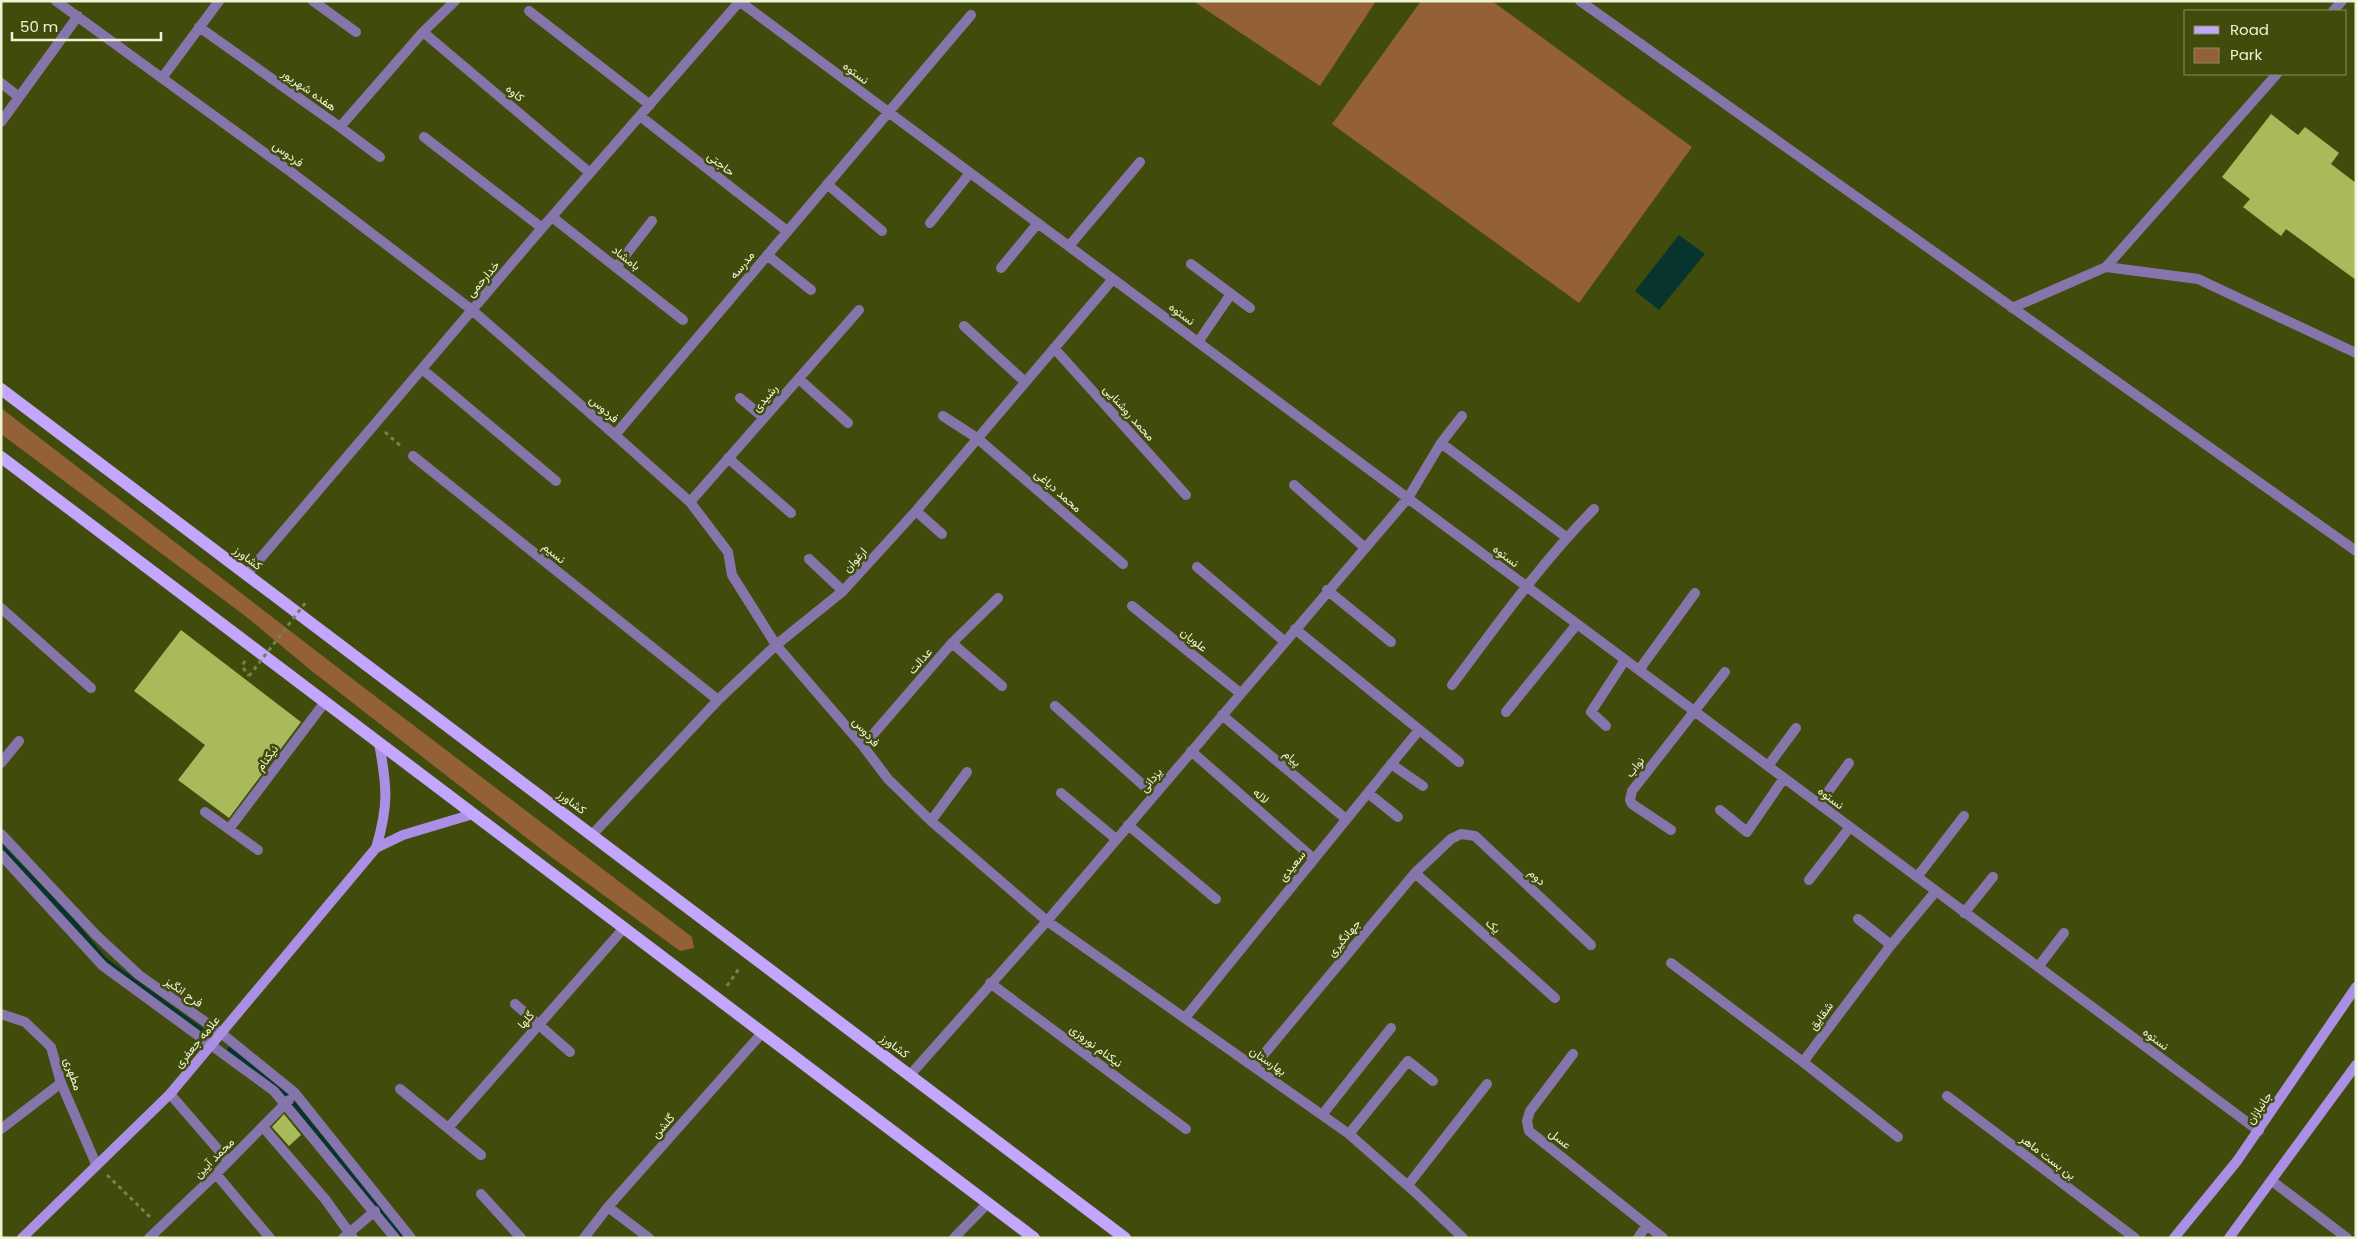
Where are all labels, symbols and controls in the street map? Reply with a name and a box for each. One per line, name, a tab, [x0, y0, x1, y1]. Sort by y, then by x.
scale bar	[12, 10, 161, 42]
legend	[2184, 10, 2347, 75]
text: 50 m	[20, 16, 58, 37]
text: Road	[2230, 19, 2269, 40]
text: Park	[2230, 44, 2262, 65]
street label: نستوه	[840, 57, 873, 88]
street label: هفده شهریور	[278, 64, 340, 115]
street label: کاوه	[502, 80, 528, 105]
street label: فردوس	[269, 137, 307, 171]
street label: حاجتی	[704, 147, 739, 180]
street label: بامشاد	[608, 241, 644, 274]
street label: مدرسه	[725, 247, 758, 282]
street label: خدارحمی	[462, 257, 503, 301]
street label: نستوه	[1166, 298, 1199, 329]
street label: رشیدی	[748, 380, 781, 415]
street label: محمد روشنایی	[1100, 381, 1159, 444]
street label: فردوس	[586, 391, 623, 426]
street label: محمد دیاغی	[1031, 465, 1086, 516]
street label: نسیم	[539, 538, 570, 567]
street label: نستوه	[1490, 540, 1523, 571]
street label: کشاورز	[230, 541, 266, 574]
street label: ارغوان	[839, 543, 871, 576]
street label: علویان	[1177, 623, 1211, 656]
street label: عدالت	[903, 644, 936, 678]
street label: فردوس	[849, 713, 884, 750]
street label: نیکنام	[251, 741, 282, 774]
street label: پیام	[1280, 745, 1305, 770]
street label: نواب	[1621, 753, 1648, 781]
street label: یزدانی	[1135, 764, 1166, 796]
street label: نستوه	[1815, 782, 1848, 813]
street label: لاله	[1250, 784, 1273, 807]
street label: کشاورز	[554, 785, 590, 818]
street label: سعیدی	[1274, 847, 1309, 885]
street label: دوم	[1525, 864, 1550, 889]
street label: یک	[1482, 914, 1505, 937]
street label: جهانگیری	[1323, 915, 1364, 960]
street label: فرح انگیز	[160, 972, 207, 1012]
street label: شقایق	[1804, 998, 1837, 1033]
street label: گلها	[513, 1007, 538, 1032]
street label: علامه جعفری	[170, 1012, 223, 1071]
street label: نیکنام نوروزی	[1066, 1020, 1126, 1071]
street label: نستوه	[2140, 1023, 2173, 1054]
street label: کشاورز	[877, 1029, 913, 1062]
street label: بهارستان	[1247, 1042, 1290, 1079]
street label: مطهری	[60, 1055, 87, 1092]
street label: جانبازان	[2241, 1088, 2276, 1127]
street label: گلشن	[647, 1110, 678, 1142]
street label: عسل	[1545, 1124, 1575, 1153]
street label: بن بست ماهر	[2016, 1129, 2080, 1183]
street label: محمد آیین	[189, 1133, 238, 1182]

